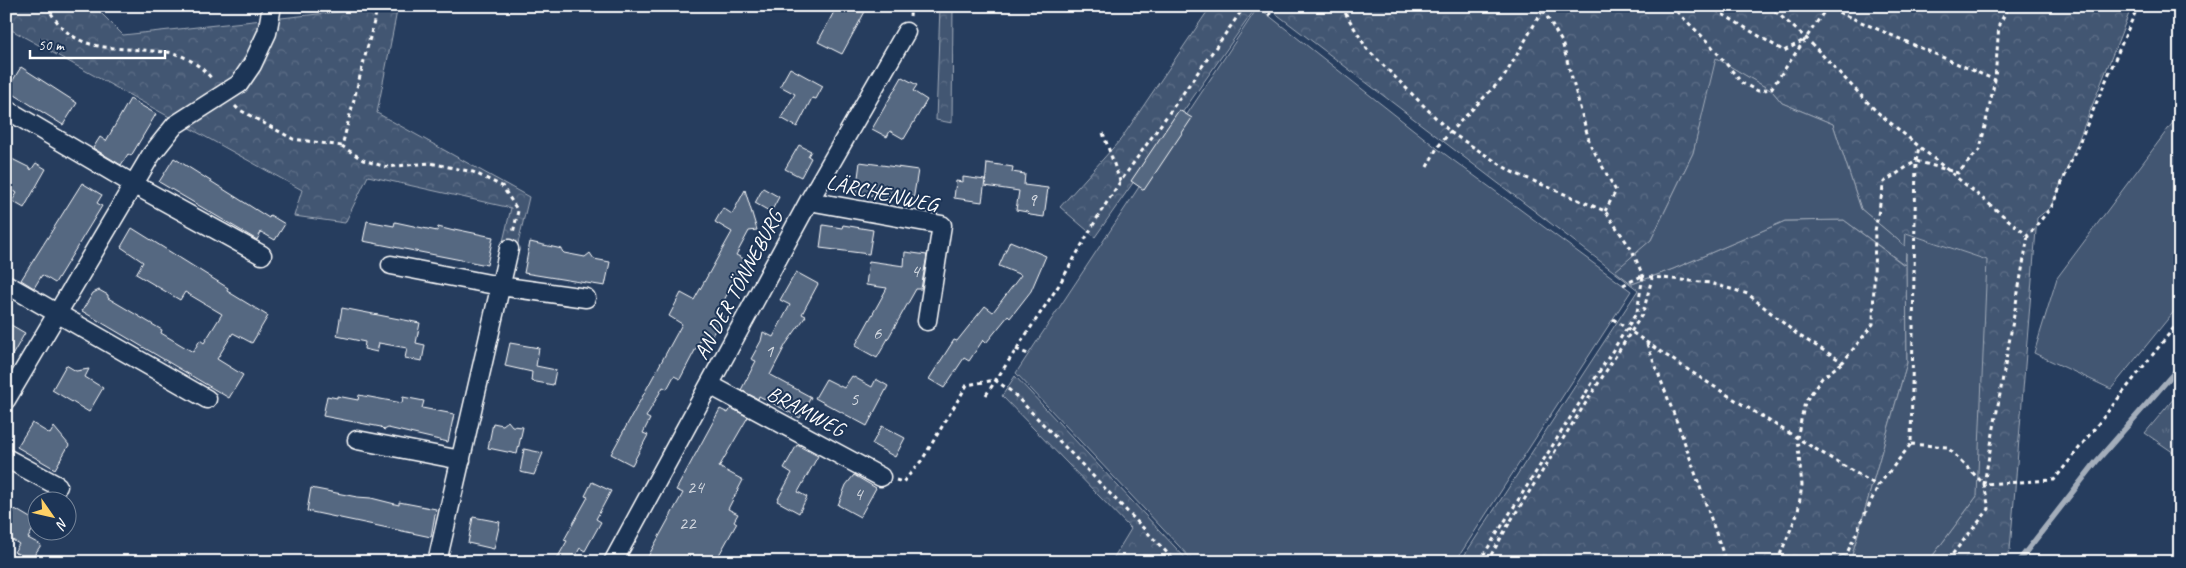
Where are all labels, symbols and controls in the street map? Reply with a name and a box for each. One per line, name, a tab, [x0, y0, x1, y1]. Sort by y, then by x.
scale bar	[30, 28, 165, 60]
text: 50 m	[38, 36, 65, 55]
street label: LÄRCHENWEG	[824, 169, 943, 218]
house number: 9	[1028, 188, 1038, 212]
street label: AN DER TÖNNEBURG	[688, 204, 789, 364]
house number: 4	[911, 259, 922, 283]
house number: 6	[873, 321, 883, 345]
house number: 1	[765, 339, 775, 363]
street label: BRAMWEG	[763, 380, 851, 443]
house number: 5	[850, 387, 860, 411]
house number: 24	[686, 475, 706, 499]
house number: 4	[854, 482, 865, 506]
north arrow	[28, 490, 78, 540]
house number: 22	[678, 511, 697, 535]
text: N	[52, 515, 72, 533]

